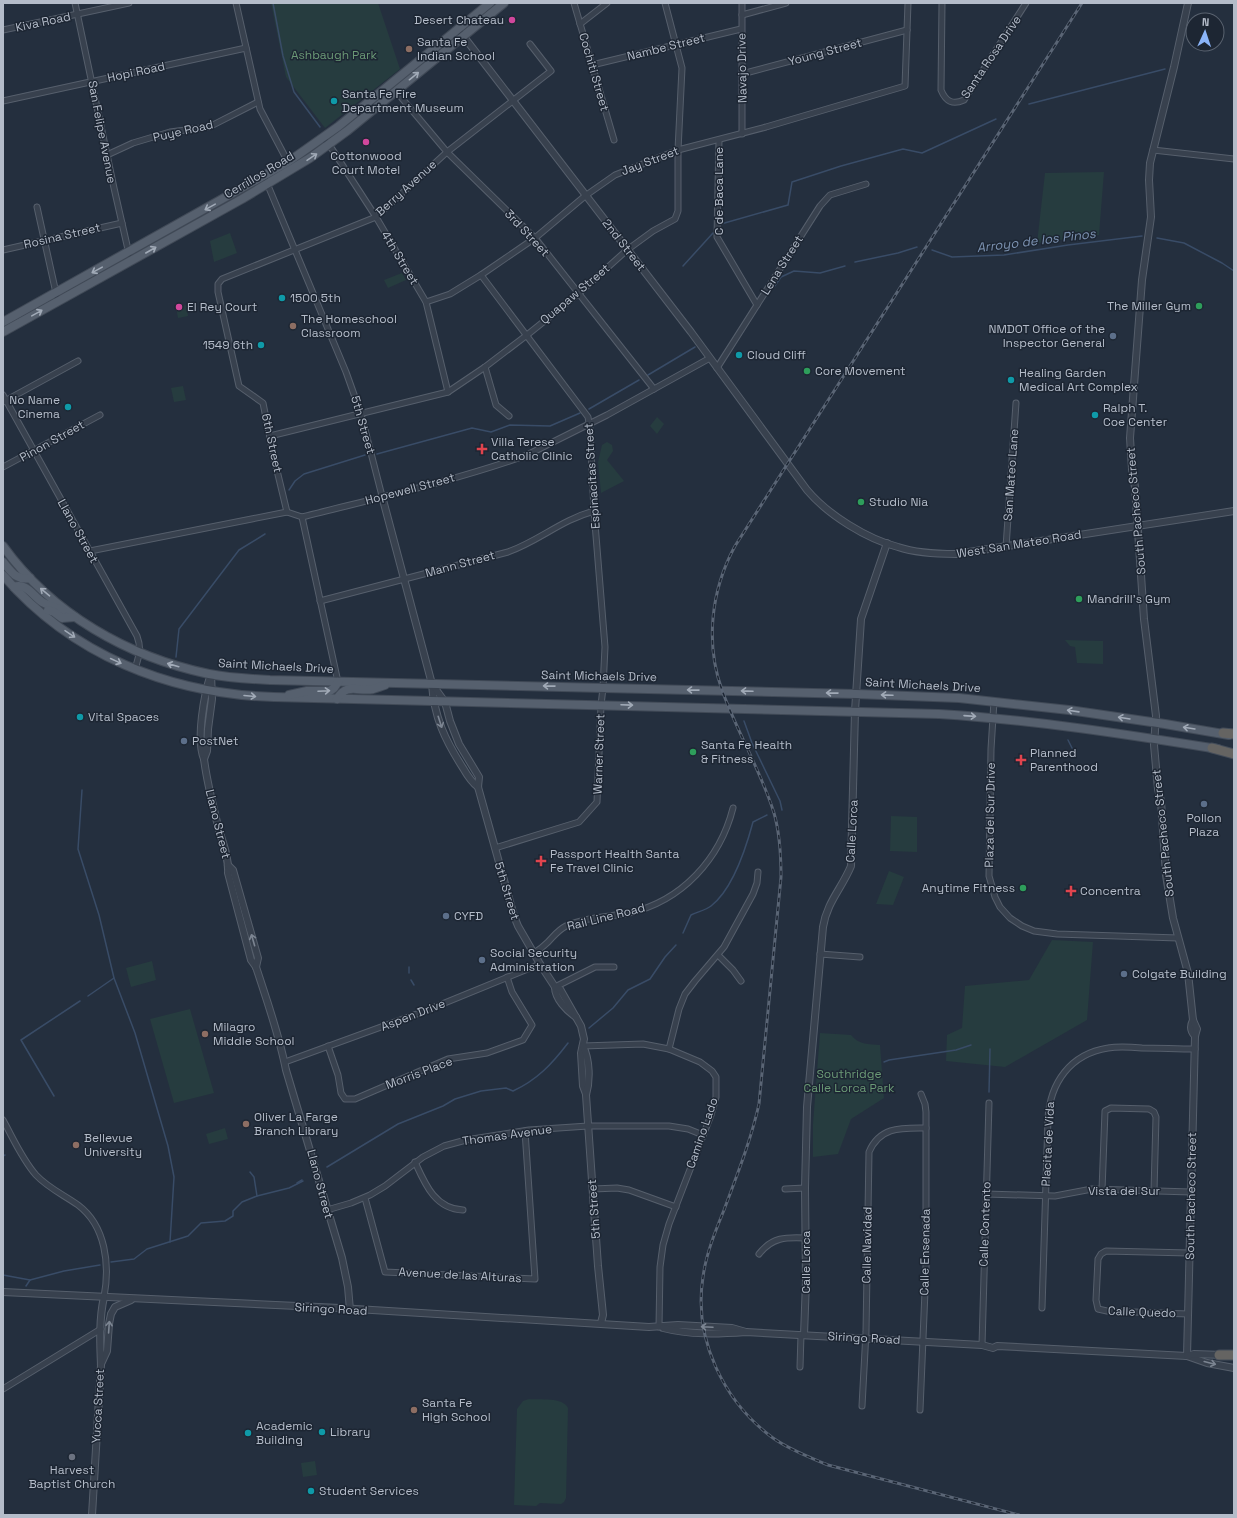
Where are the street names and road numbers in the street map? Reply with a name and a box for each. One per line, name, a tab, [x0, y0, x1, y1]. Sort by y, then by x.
street label: Kiva Road	[14, 8, 72, 36]
street label: Santa Rosa Drive	[957, 12, 1025, 102]
street label: Nambe Street	[625, 30, 707, 64]
street label: Cochiti Street	[575, 31, 613, 113]
street label: Navajo Drive	[733, 33, 751, 103]
street label: Young Street	[786, 34, 864, 70]
street label: Hopi Road	[106, 58, 166, 86]
street label: San Felipe Avenue	[84, 79, 120, 185]
street label: Puye Road	[151, 116, 215, 146]
street label: Jay Street	[619, 143, 681, 179]
street label: C de Baca Lane	[711, 147, 727, 235]
street label: Cerrillos Road	[221, 148, 297, 202]
street label: Berry Avenue	[372, 156, 440, 220]
street label: 3rd Street	[501, 206, 553, 260]
street label: 2nd Street	[599, 216, 649, 274]
street label: Rosina Street	[22, 219, 102, 253]
street label: 4th Street	[378, 228, 422, 288]
street label: Lena Street	[757, 232, 807, 298]
street label: Quapaw Street	[537, 260, 613, 328]
street label: 5th Street	[347, 394, 379, 456]
street label: 6th Street	[258, 412, 286, 474]
street label: Pinon Street	[17, 417, 87, 465]
street label: Espinacitas Street	[580, 422, 604, 530]
street label: San Mateo Lane	[1000, 428, 1022, 522]
street label: South Pacheco Street	[1122, 447, 1150, 575]
street label: Hopewell Street	[363, 469, 457, 509]
street label: Llano Street	[54, 496, 102, 566]
street label: West San Mateo Road	[955, 526, 1083, 562]
street label: Mann Street	[423, 547, 497, 581]
street label: Saint Michaels Drive	[218, 655, 334, 677]
street label: Saint Michaels Drive	[541, 667, 657, 685]
street label: Saint Michaels Drive	[865, 674, 981, 696]
street label: Warner Street	[590, 713, 608, 795]
street label: Plaza del Sur Drive	[981, 762, 999, 868]
street label: South Pacheco Street	[1148, 769, 1178, 897]
street label: Llano Street	[202, 788, 234, 860]
street label: Calle Lorca	[842, 799, 862, 863]
street label: 5th Street	[491, 860, 523, 922]
street label: Rail Line Road	[565, 900, 647, 934]
street label: Aspen Drive	[378, 995, 448, 1035]
street label: Morris Place	[383, 1053, 455, 1093]
street label: Camino Lado	[682, 1095, 722, 1171]
street label: Placita de Vida	[1038, 1101, 1058, 1187]
street label: Thomas Avenue	[461, 1121, 553, 1149]
street label: South Pacheco Street	[1182, 1132, 1200, 1260]
street label: Llano Street	[303, 1148, 337, 1220]
street label: 5th Street	[584, 1179, 604, 1239]
street label: Calle Contento	[976, 1181, 994, 1267]
street label: Vista del Sur	[1088, 1183, 1161, 1199]
street label: Calle Navidad	[858, 1206, 876, 1284]
street label: Calle Ensenada	[916, 1208, 934, 1296]
street label: Calle Lorca	[798, 1230, 814, 1293]
street label: Avenue de las Alturas	[398, 1264, 522, 1286]
street label: Siringo Road	[294, 1299, 368, 1319]
street label: Calle Quedo	[1108, 1303, 1176, 1321]
street label: Siringo Road	[827, 1328, 901, 1348]
street label: Yucca Street	[88, 1368, 108, 1444]

